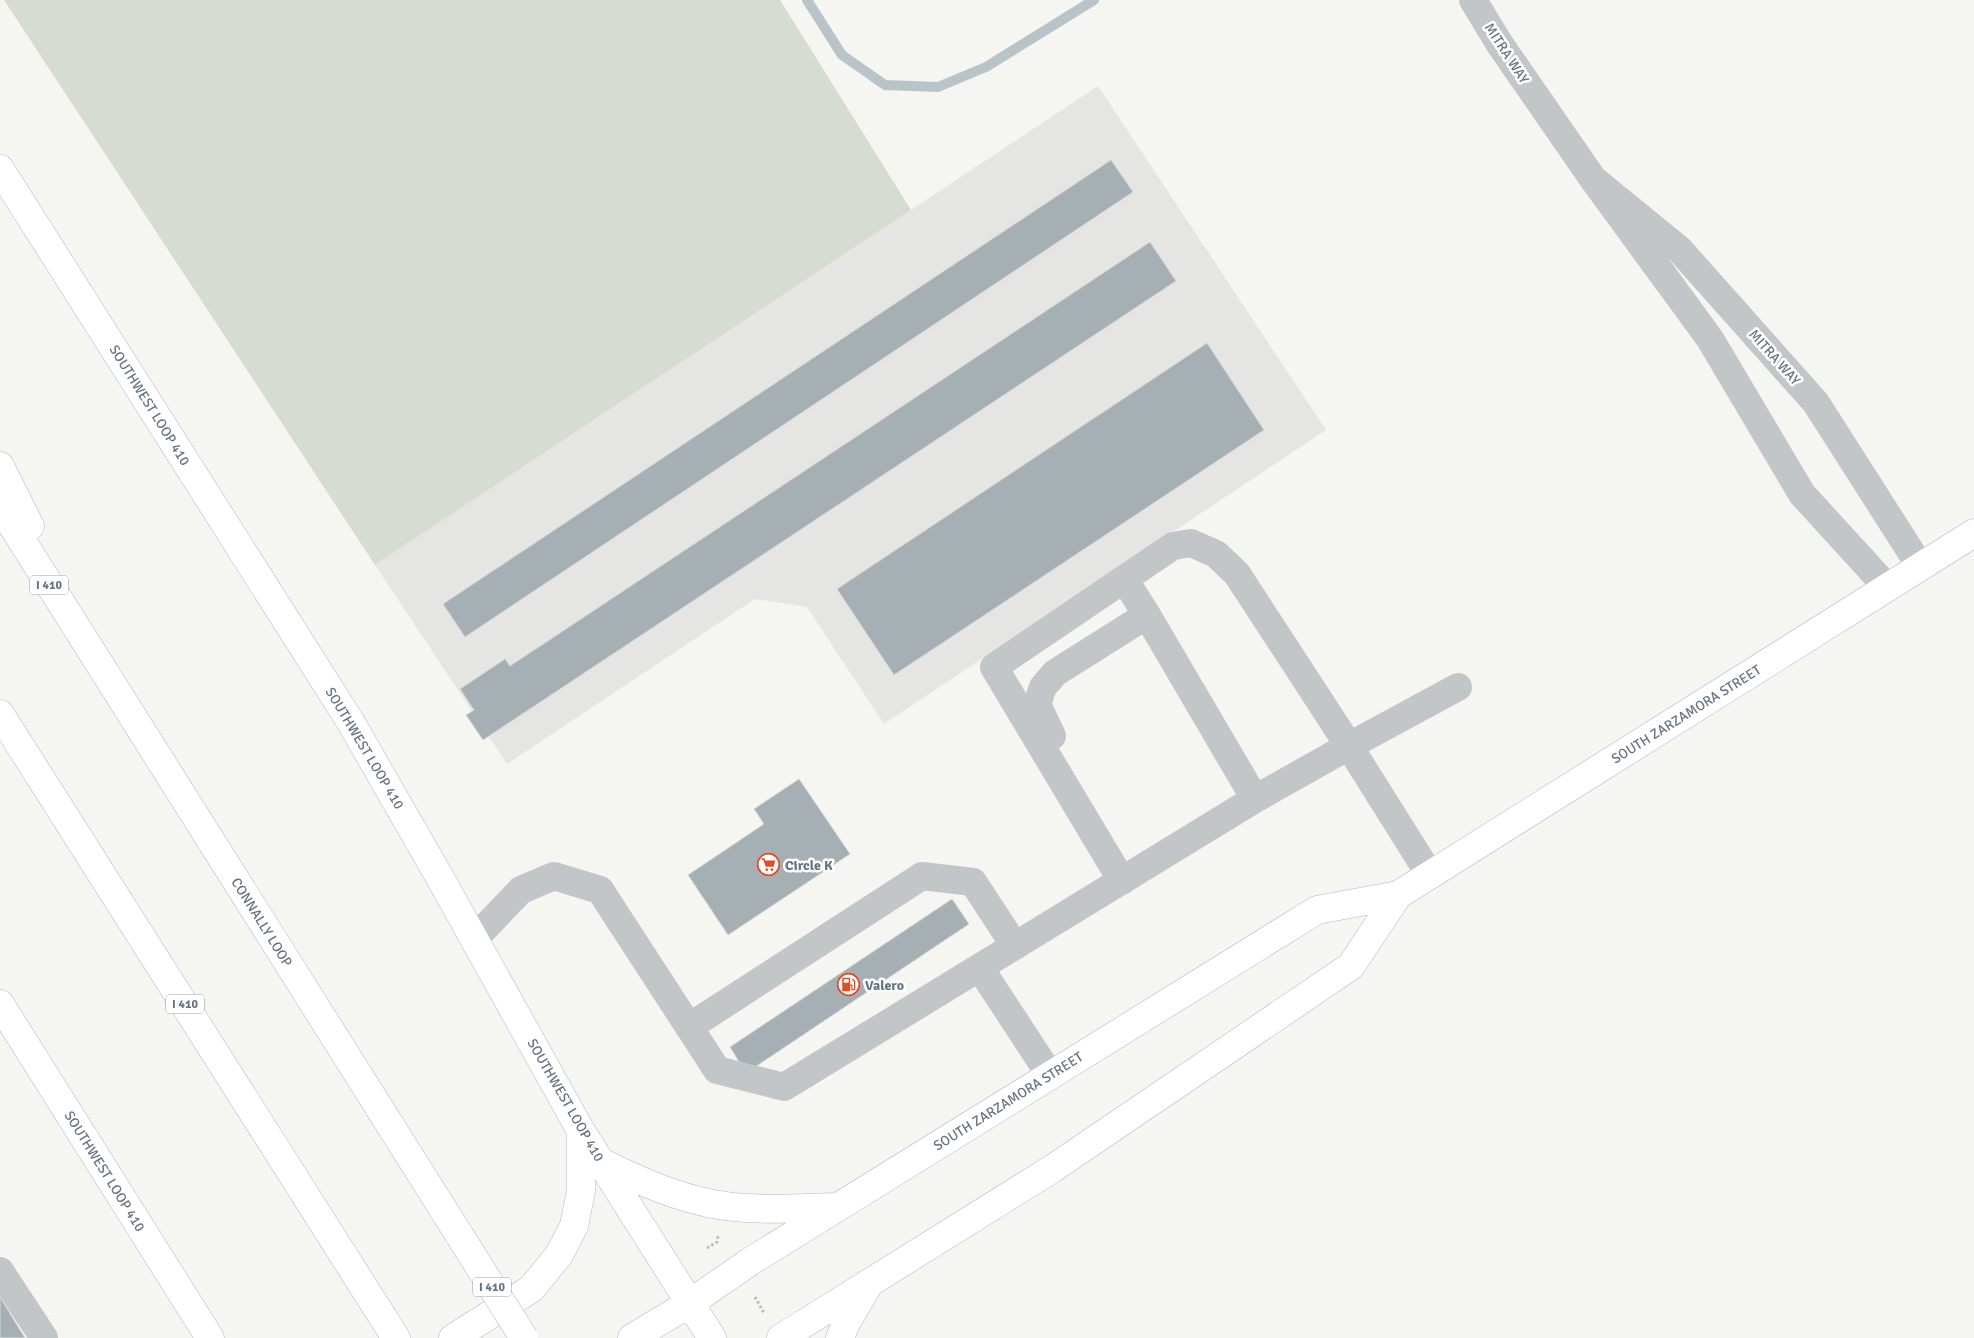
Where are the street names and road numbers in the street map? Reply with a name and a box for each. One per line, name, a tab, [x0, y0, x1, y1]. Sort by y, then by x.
street label: MITRA WAY	[1481, 20, 1532, 87]
street label: MITRA WAY	[1745, 326, 1804, 389]
street label: SOUTHWEST LOOP 410	[106, 342, 194, 469]
road number: I 410	[30, 576, 68, 594]
street label: SOUTH ZARZAMORA STREET	[1608, 661, 1764, 767]
street label: SOUTHWEST LOOP 410	[322, 684, 408, 812]
street label: CONNALLY LOOP	[227, 875, 296, 970]
road number: I 410	[166, 994, 204, 1014]
street label: SOUTHWEST LOOP 410	[523, 1036, 608, 1165]
street label: SOUTH ZARZAMORA STREET	[930, 1048, 1086, 1154]
street label: SOUTHWEST LOOP 410	[61, 1108, 149, 1235]
road number: I 410	[473, 1277, 511, 1296]

